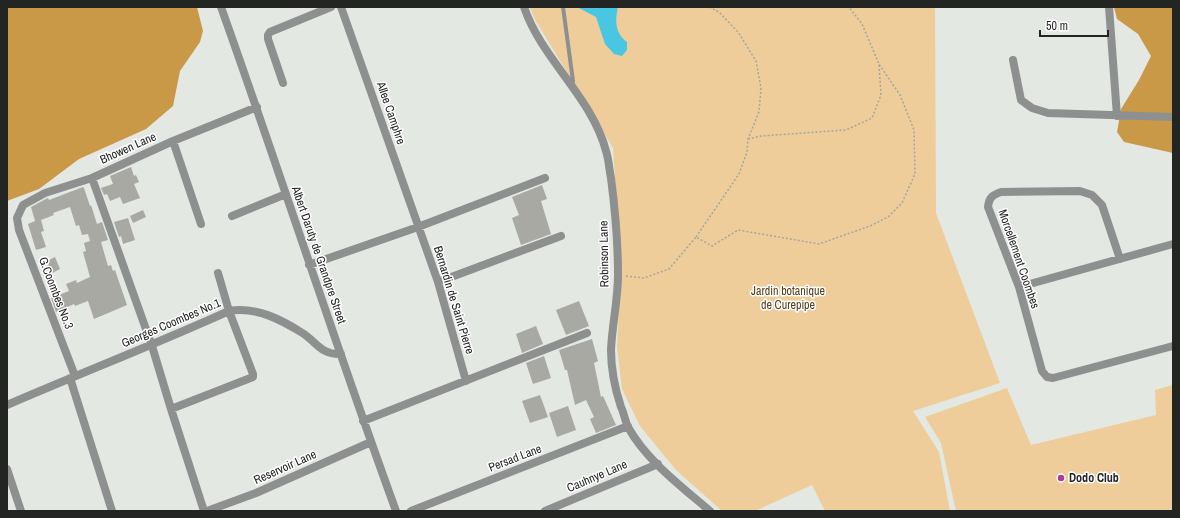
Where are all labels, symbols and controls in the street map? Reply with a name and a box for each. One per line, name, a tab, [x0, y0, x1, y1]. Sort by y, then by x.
scale bar	[1040, 12, 1108, 38]
text: 50 m	[1046, 18, 1068, 34]
street label: Allee Camphre	[373, 79, 409, 146]
street label: Bhowen Lane	[97, 128, 159, 168]
street label: Albert Daruty de Grandpre Street	[288, 183, 350, 326]
street label: Morcellement Coombes	[995, 207, 1044, 311]
street label: Robinson Lane	[595, 220, 613, 288]
street label: Bernardin de Saint Pierre	[430, 244, 478, 356]
street label: G.Coombes No.3	[35, 255, 77, 331]
park label: Jardin botanique de Curepipe	[751, 283, 825, 313]
street label: Georges Coombes No.1	[119, 295, 223, 351]
street label: Persad Lane	[486, 441, 544, 475]
street label: Reservoir Lane	[251, 446, 319, 488]
street label: Cauhnye Lane	[564, 456, 630, 496]
place label: Dodo Club	[1069, 470, 1119, 486]
marker: Dodo Club	[1056, 473, 1066, 483]

